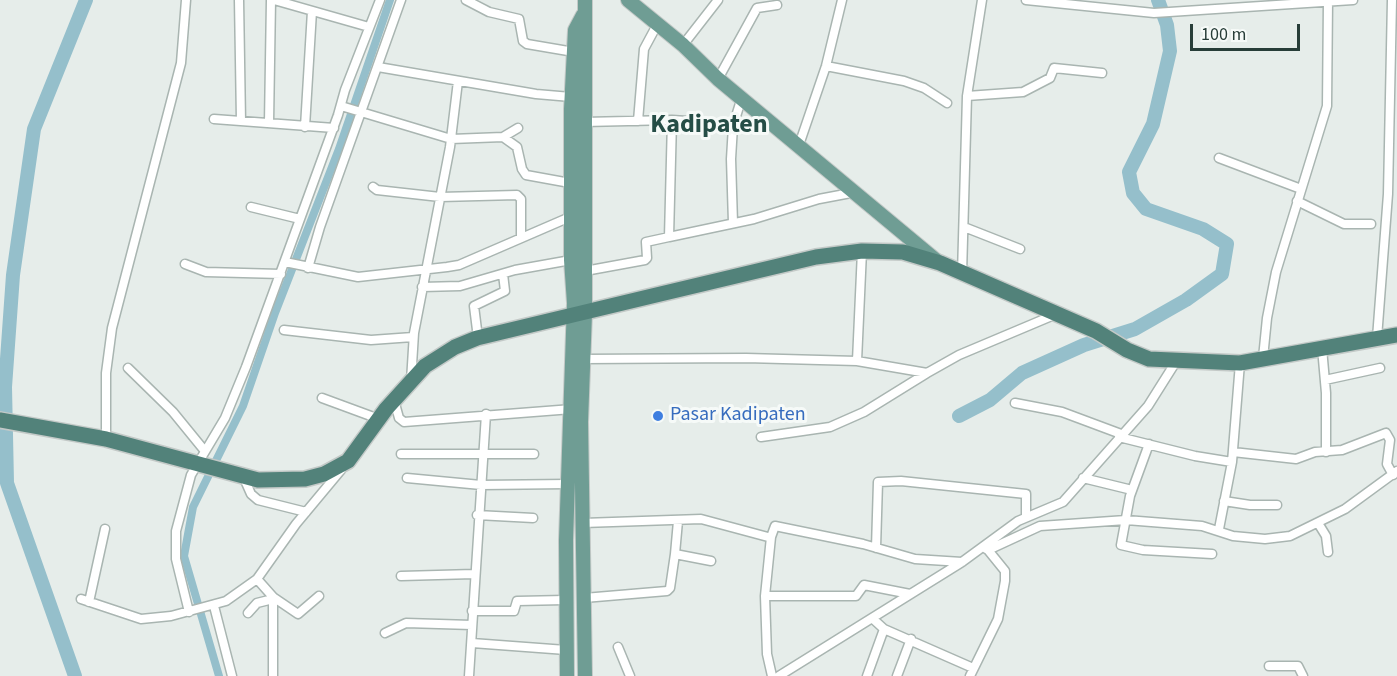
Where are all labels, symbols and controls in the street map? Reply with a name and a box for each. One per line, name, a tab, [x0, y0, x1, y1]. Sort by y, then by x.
scale bar	[1193, 12, 1302, 50]
text: 100 m	[1201, 22, 1246, 47]
district label: Kadipaten	[650, 110, 768, 142]
place label: Pasar Kadipaten	[670, 404, 806, 428]
marker: Pasar Kadipaten	[651, 409, 665, 423]

